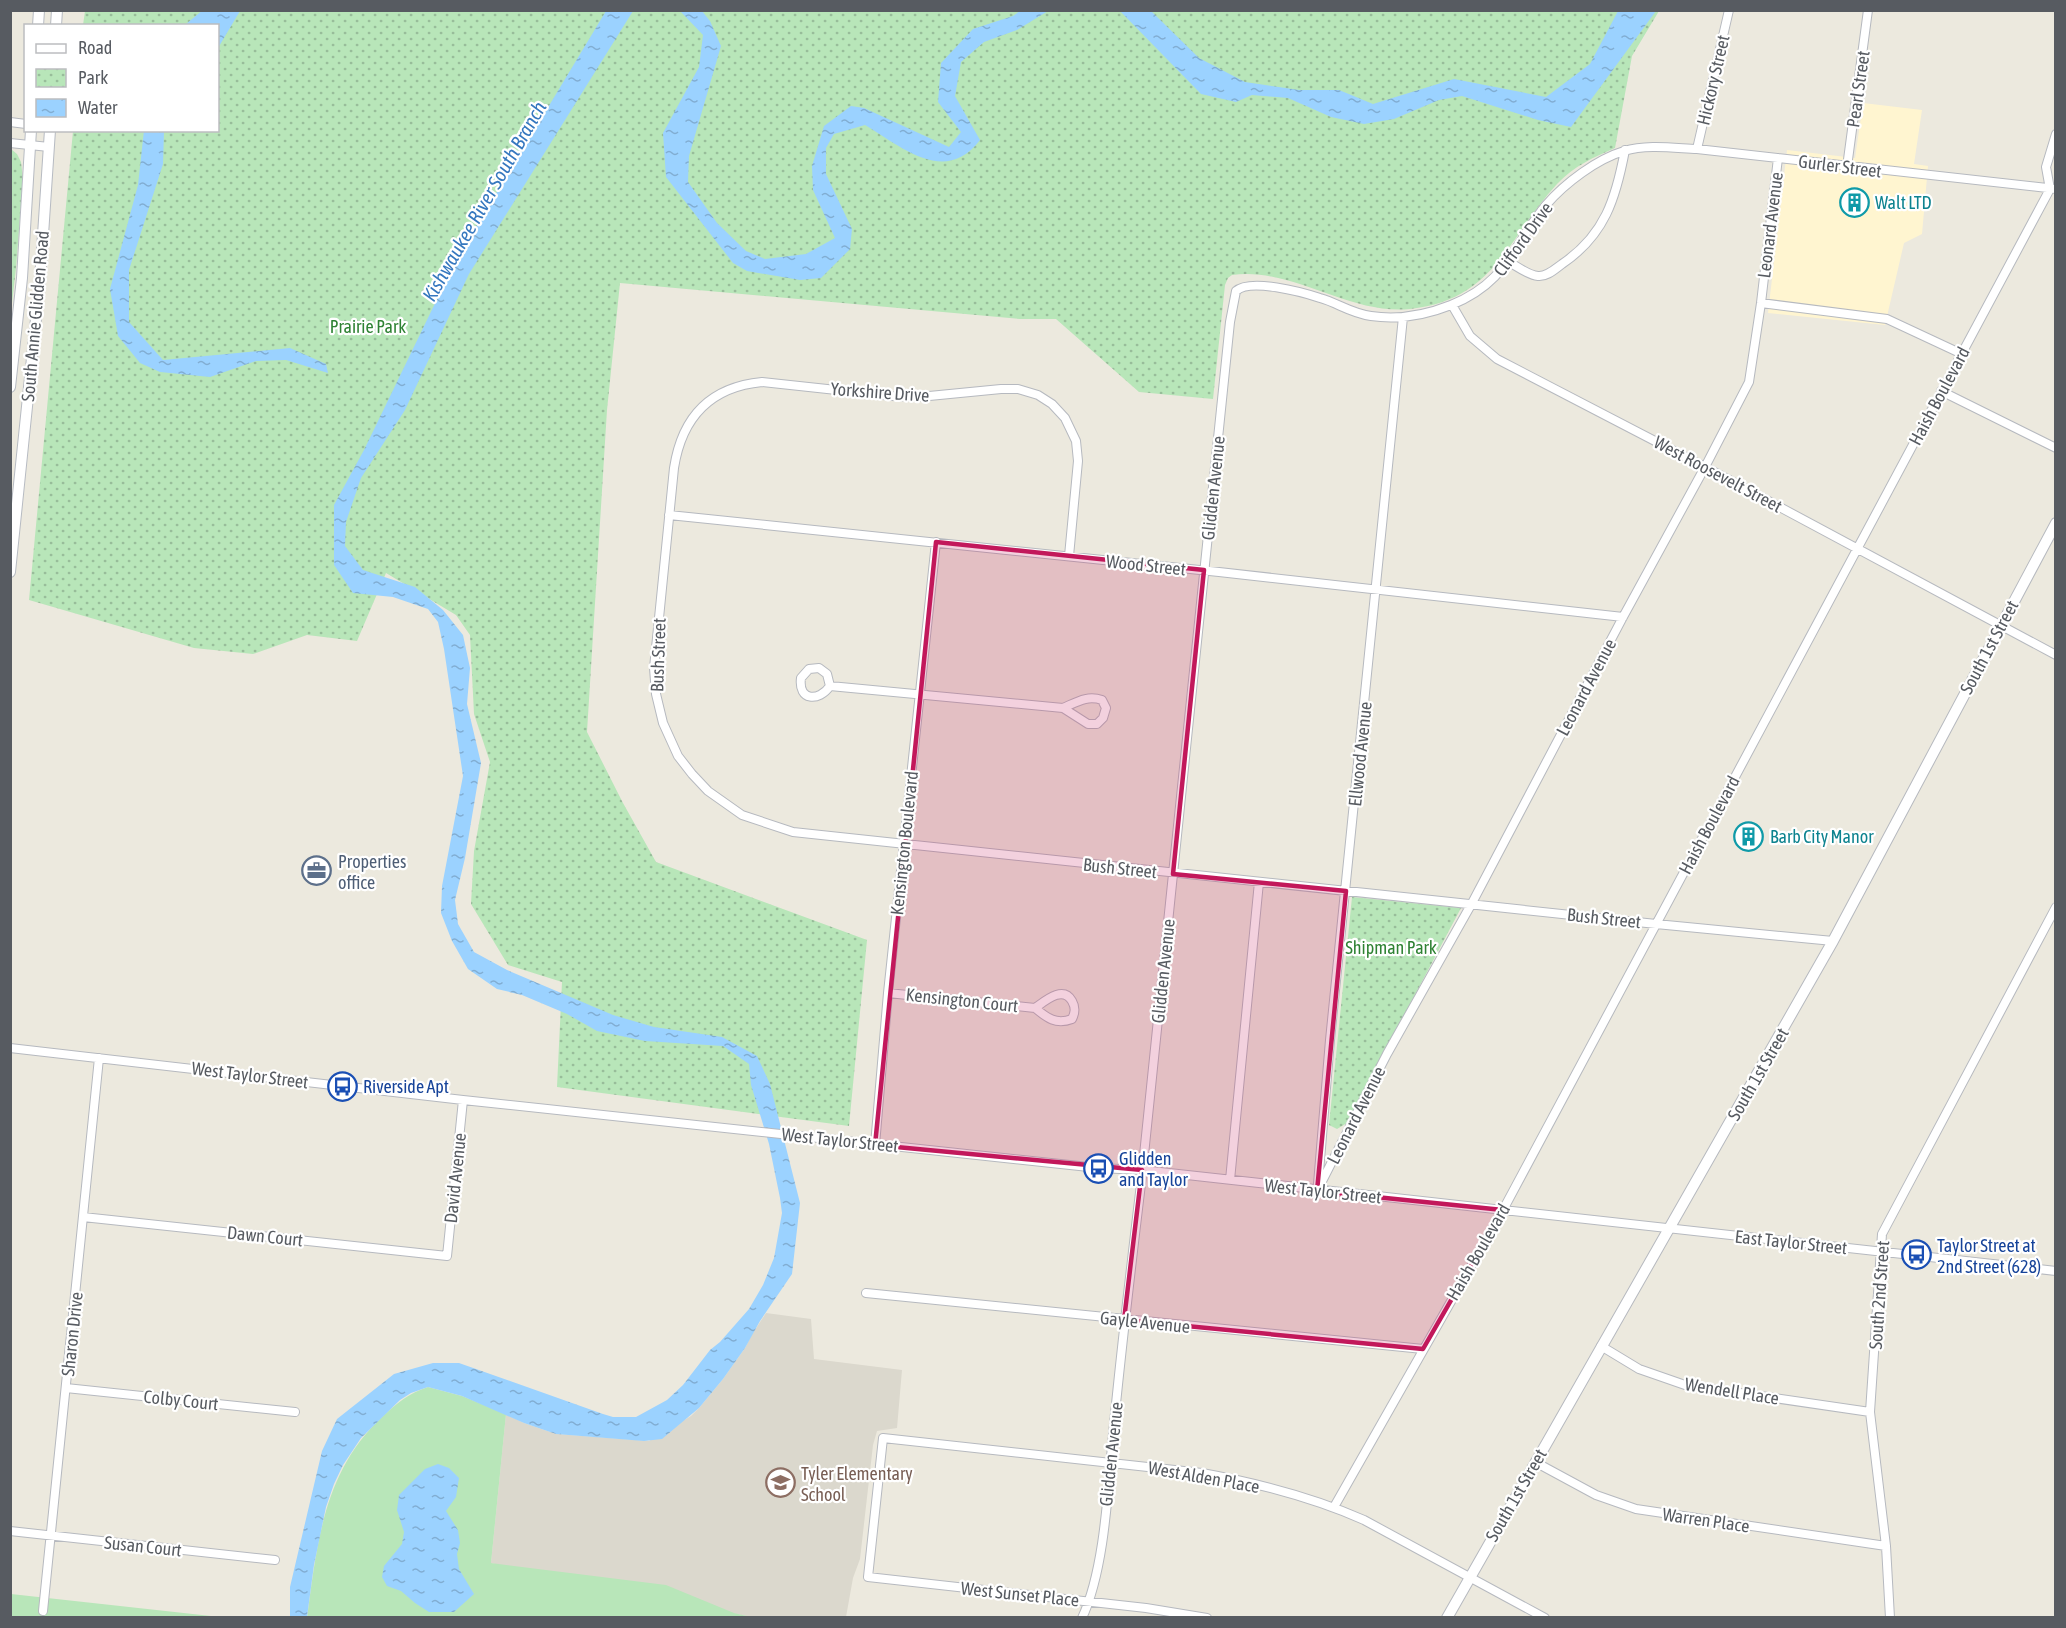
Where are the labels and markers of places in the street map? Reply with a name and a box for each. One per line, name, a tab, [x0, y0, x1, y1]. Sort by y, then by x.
building icon: Walt LTD	[1838, 186, 1870, 218]
place label: Walt LTD	[1875, 192, 1932, 213]
building icon: Barb City Manor	[1733, 820, 1765, 852]
place label: Barb City Manor	[1770, 826, 1874, 847]
place label: Properties office	[338, 851, 406, 893]
office icon: Properties office	[301, 855, 333, 887]
bus stop icon: Riverside Apt	[326, 1070, 358, 1102]
place label: Riverside Apt	[363, 1076, 449, 1097]
place label: Glidden and Taylor	[1119, 1148, 1189, 1190]
bus stop icon: Glidden and Taylor	[1082, 1152, 1114, 1184]
place label: Taylor Street at 2nd Street (628)	[1937, 1235, 2041, 1277]
bus stop icon: Taylor Street at 2nd Street (628)	[1900, 1239, 1932, 1271]
place label: Tyler Elementary School	[801, 1463, 913, 1505]
school or university icon: Tyler Elementary School	[764, 1467, 796, 1499]

